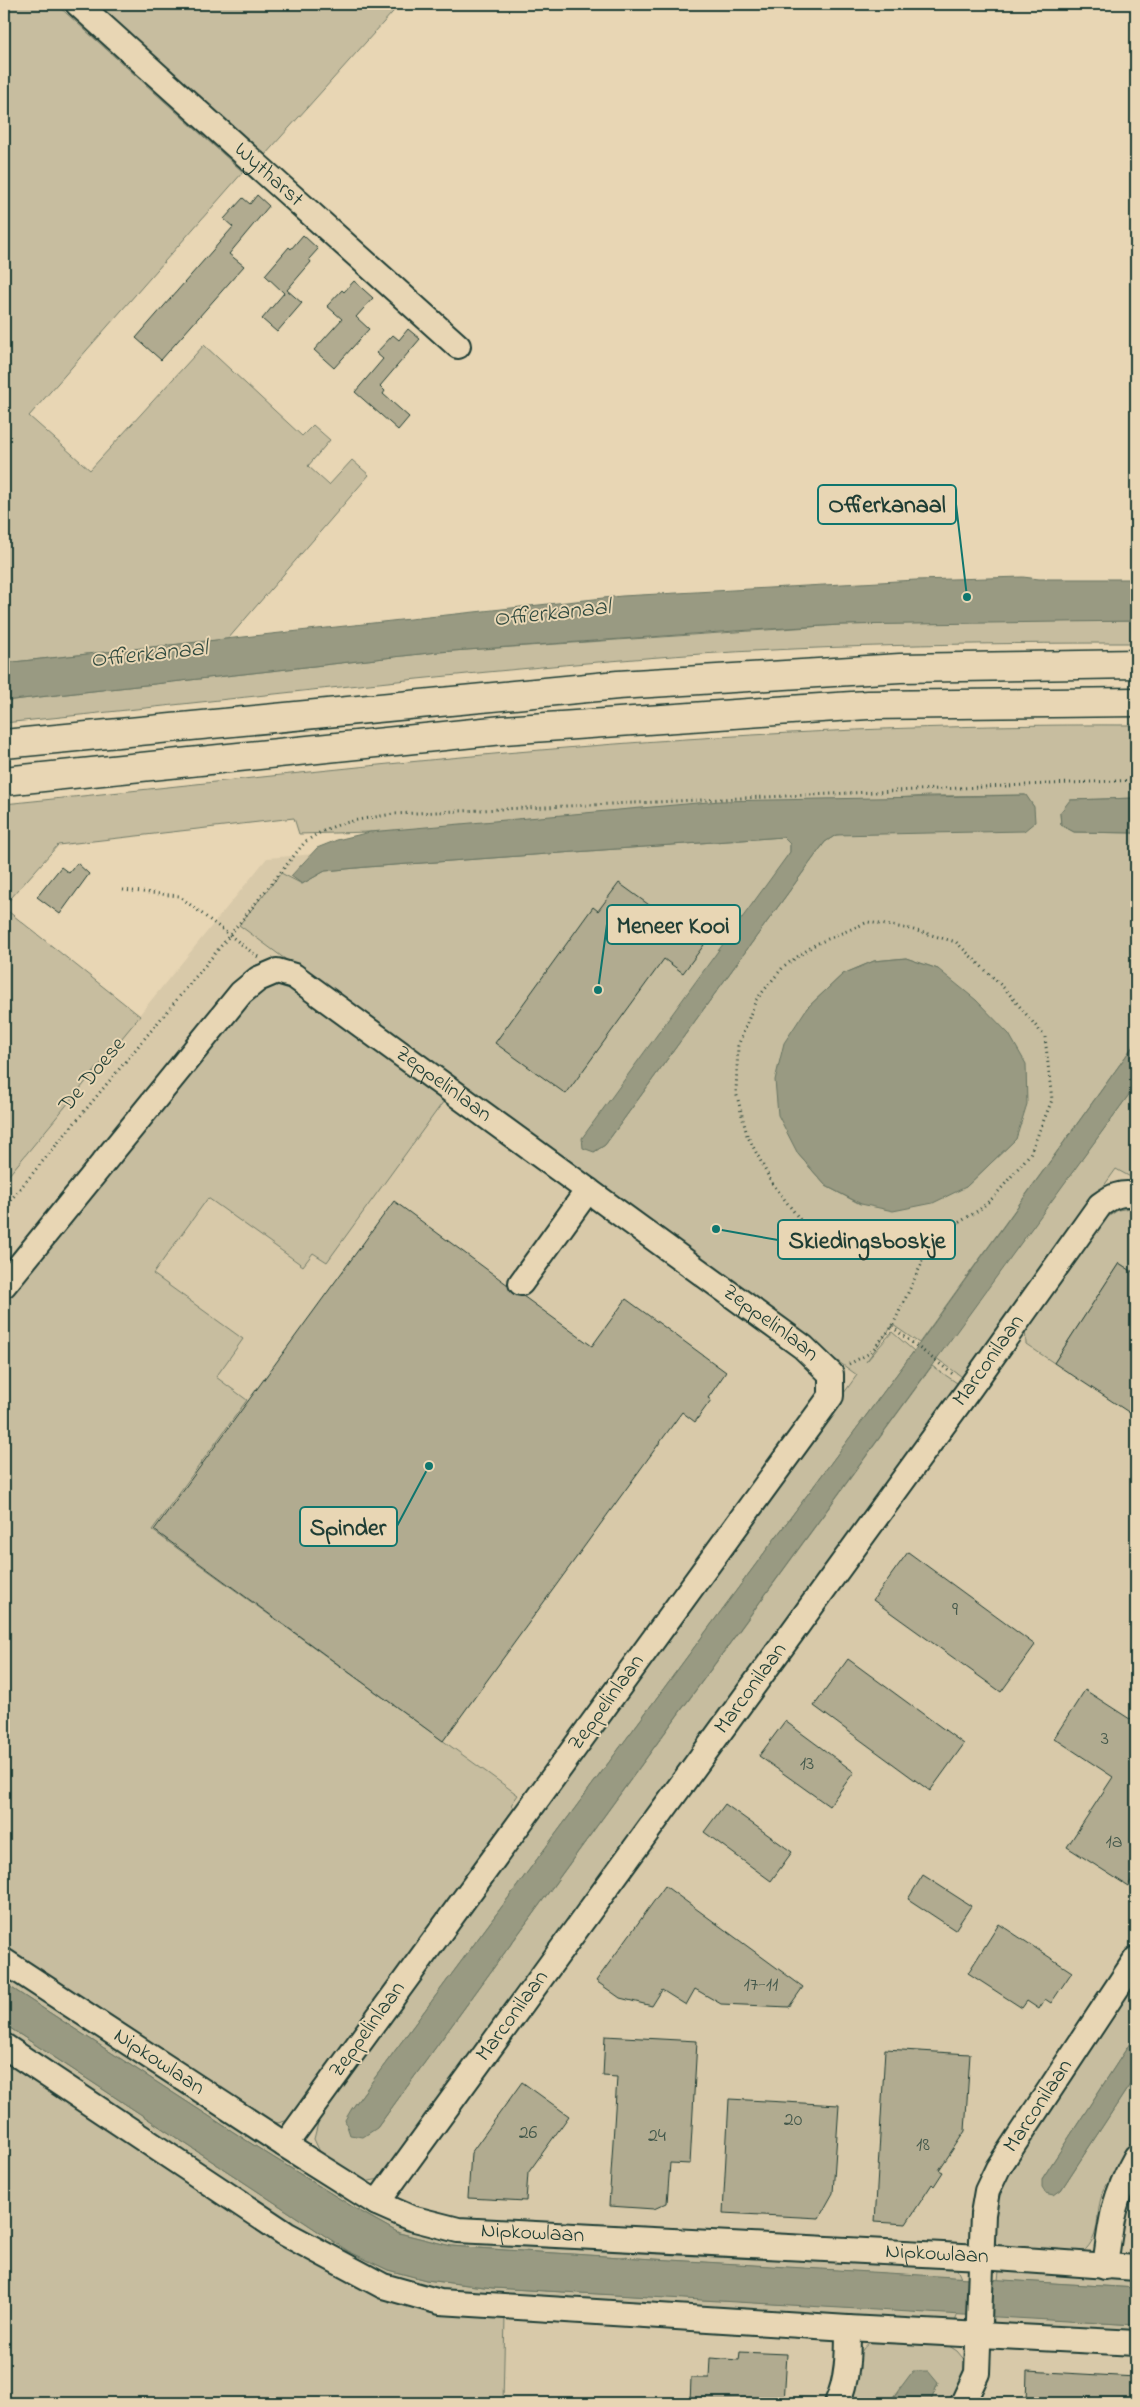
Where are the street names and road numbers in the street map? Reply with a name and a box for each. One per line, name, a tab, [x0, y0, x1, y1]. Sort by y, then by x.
street label: Wytharst	[226, 135, 311, 216]
street label: De Doese	[51, 1030, 134, 1121]
street label: Zeppelinlaan	[388, 1038, 498, 1131]
street label: Zeppelinlaan	[715, 1277, 826, 1370]
street label: Marconilaan	[945, 1308, 1033, 1414]
street label: Marconilaan	[707, 1636, 795, 1741]
street label: Zeppelinlaan	[561, 1648, 653, 1758]
street label: Marconilaan	[469, 1964, 557, 2069]
street label: Zeppelinlaan	[322, 1975, 414, 2085]
street label: Nipkowlaan	[107, 2021, 211, 2104]
street label: Marconilaan	[996, 2053, 1081, 2160]
street label: Nipkowlaan	[480, 2215, 585, 2252]
street label: Nipkowlaan	[885, 2236, 990, 2274]

